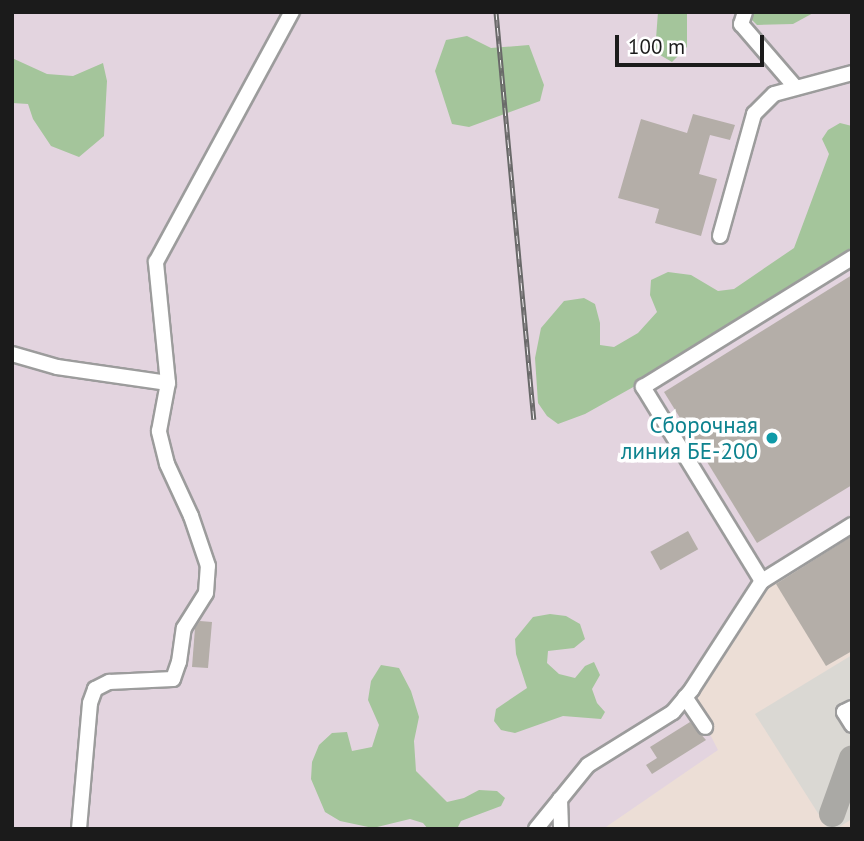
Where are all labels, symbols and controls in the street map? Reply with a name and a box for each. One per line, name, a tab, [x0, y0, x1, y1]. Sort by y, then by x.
scale bar	[619, 21, 768, 65]
text: 100 m	[628, 33, 685, 60]
place label: Сборочная линия БЕ-200	[621, 411, 758, 465]
marker: Сборочная линия БЕ-200	[764, 430, 780, 446]

